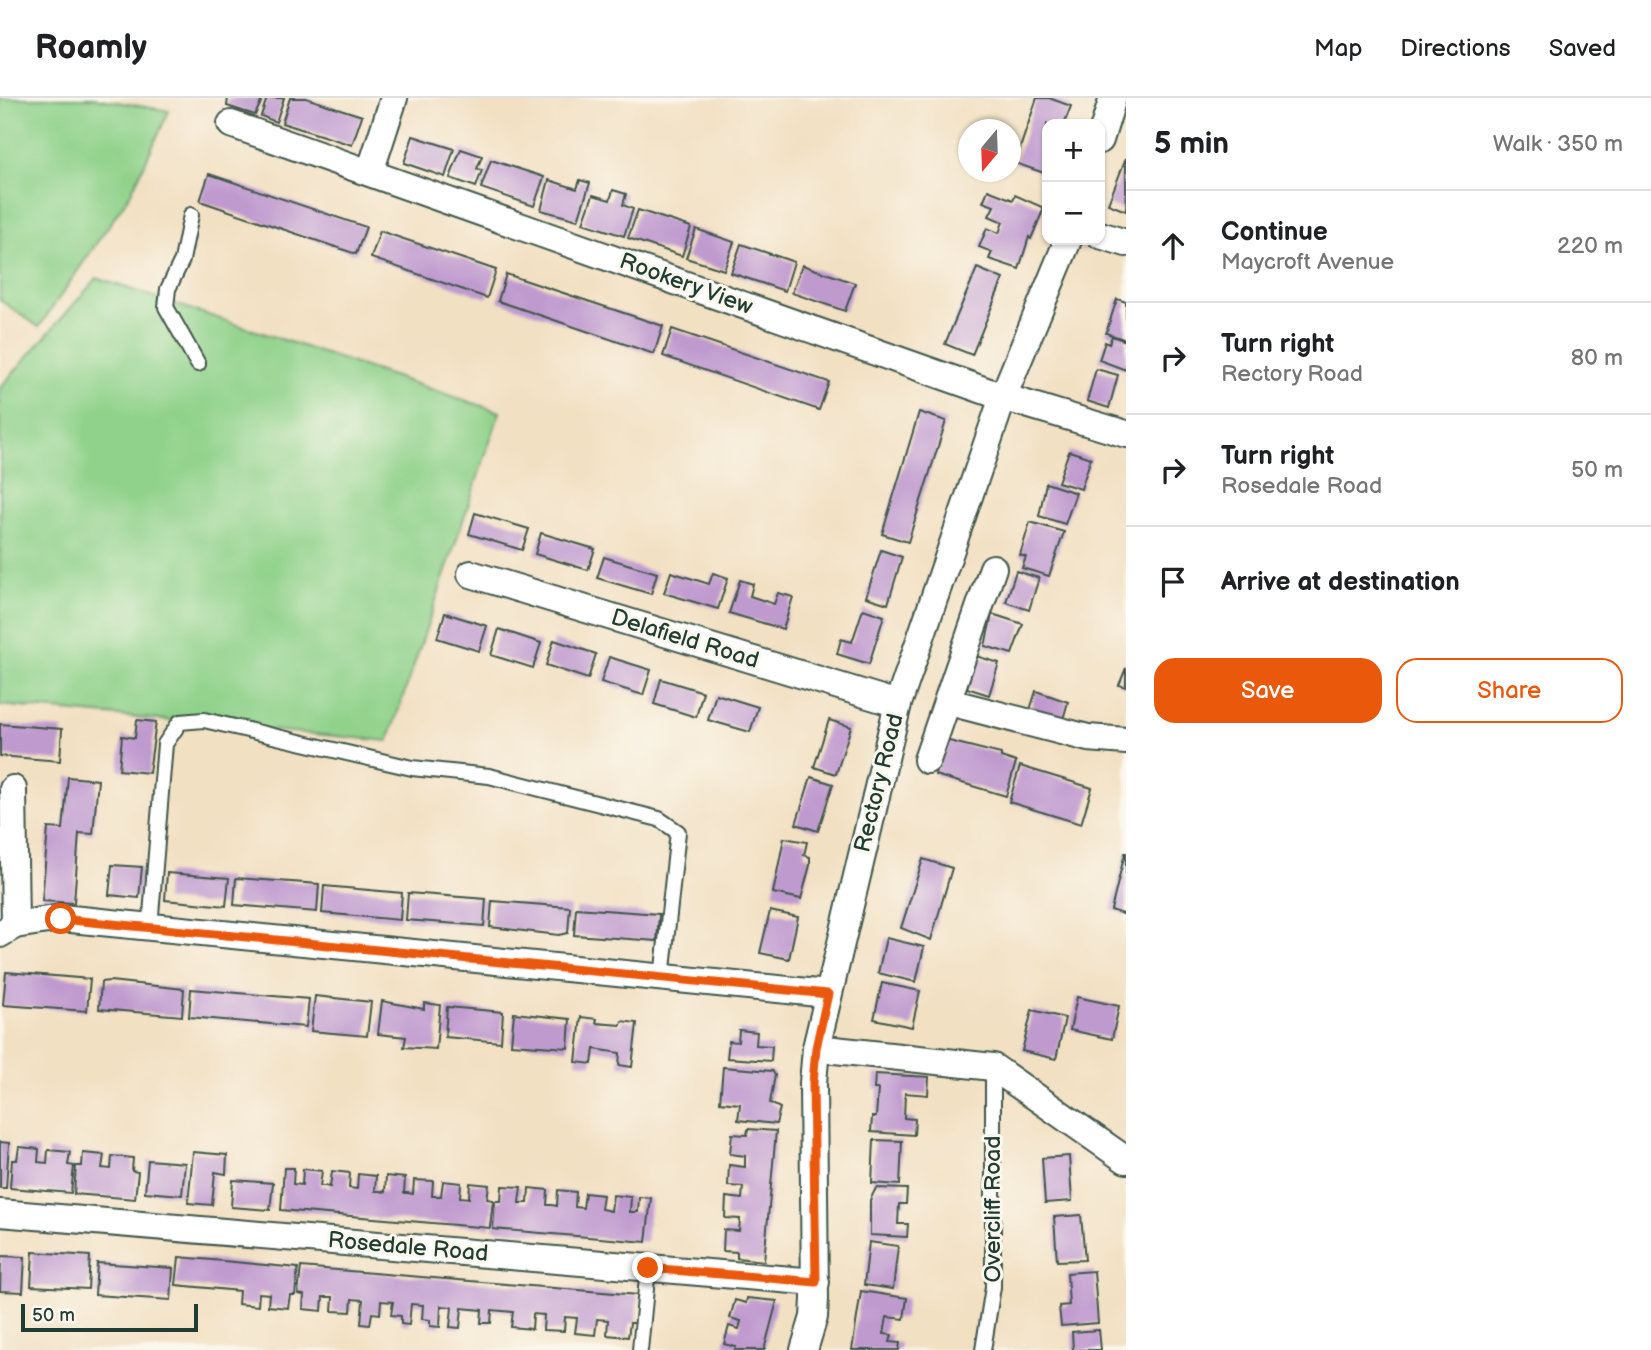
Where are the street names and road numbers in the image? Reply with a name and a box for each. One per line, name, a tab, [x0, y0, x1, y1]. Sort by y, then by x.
street label: Rookery View	[616, 247, 757, 321]
street label: Delafield Road	[608, 603, 762, 675]
street label: Rectory Road	[848, 711, 910, 855]
street label: Overcliff Road	[979, 1136, 1007, 1282]
street label: Rosedale Road	[327, 1226, 489, 1268]

